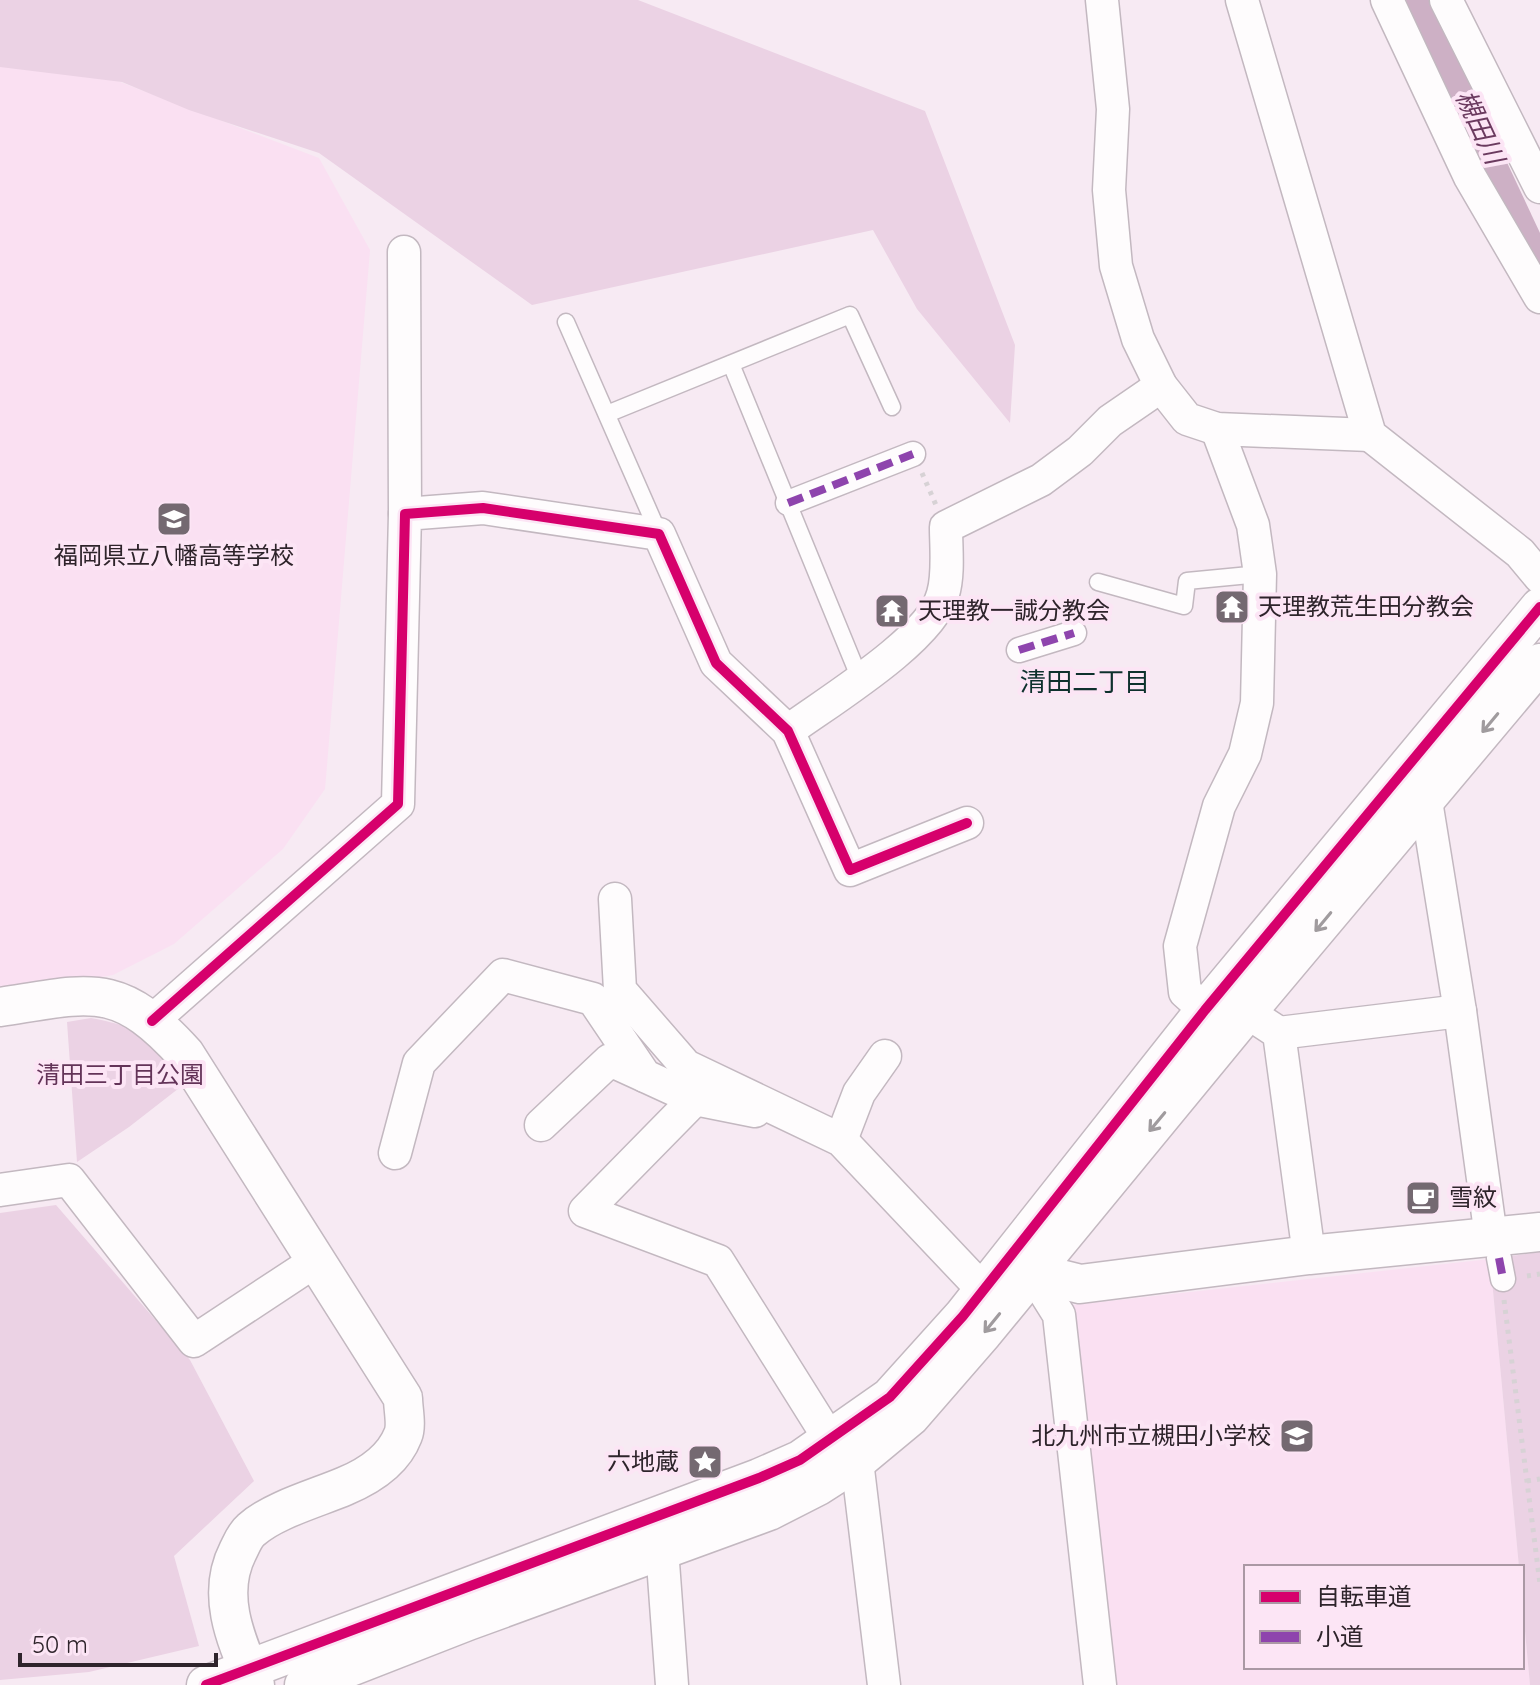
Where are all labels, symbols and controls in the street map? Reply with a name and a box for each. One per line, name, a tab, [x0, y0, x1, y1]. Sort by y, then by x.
water label: 槻田川	[1449, 84, 1513, 172]
school or university icon: 福岡県立八幡高等学校	[155, 500, 193, 538]
place label: 福岡県立八幡高等学校	[54, 540, 294, 570]
temple icon: 天理教荒生田分教会	[1213, 588, 1251, 626]
place label: 天理教荒生田分教会	[1258, 591, 1474, 621]
temple icon: 天理教一誠分教会	[873, 592, 911, 630]
place label: 天理教一誠分教会	[918, 595, 1110, 625]
district label: 清田二丁目	[1020, 665, 1150, 698]
one-way arrow	[1481, 712, 1499, 733]
one-way arrow	[1314, 911, 1332, 932]
park label: 清田三丁目公園	[36, 1059, 204, 1089]
one-way arrow	[1148, 1111, 1166, 1132]
cafe icon: 雪紋	[1404, 1179, 1442, 1217]
place label: 雪紋	[1449, 1182, 1497, 1212]
one-way arrow	[983, 1312, 1000, 1333]
school or university icon: 北九州市立槻田小学校	[1278, 1417, 1316, 1455]
place label: 北九州市立槻田小学校	[1031, 1420, 1271, 1450]
place icon: 六地蔵	[686, 1443, 724, 1481]
place label: 六地蔵	[607, 1446, 679, 1476]
legend	[1244, 1565, 1524, 1669]
text: 自転車道	[1316, 1581, 1412, 1611]
scale bar	[20, 1617, 216, 1667]
text: 小道	[1316, 1621, 1364, 1651]
text: 50 m	[32, 1629, 88, 1659]

